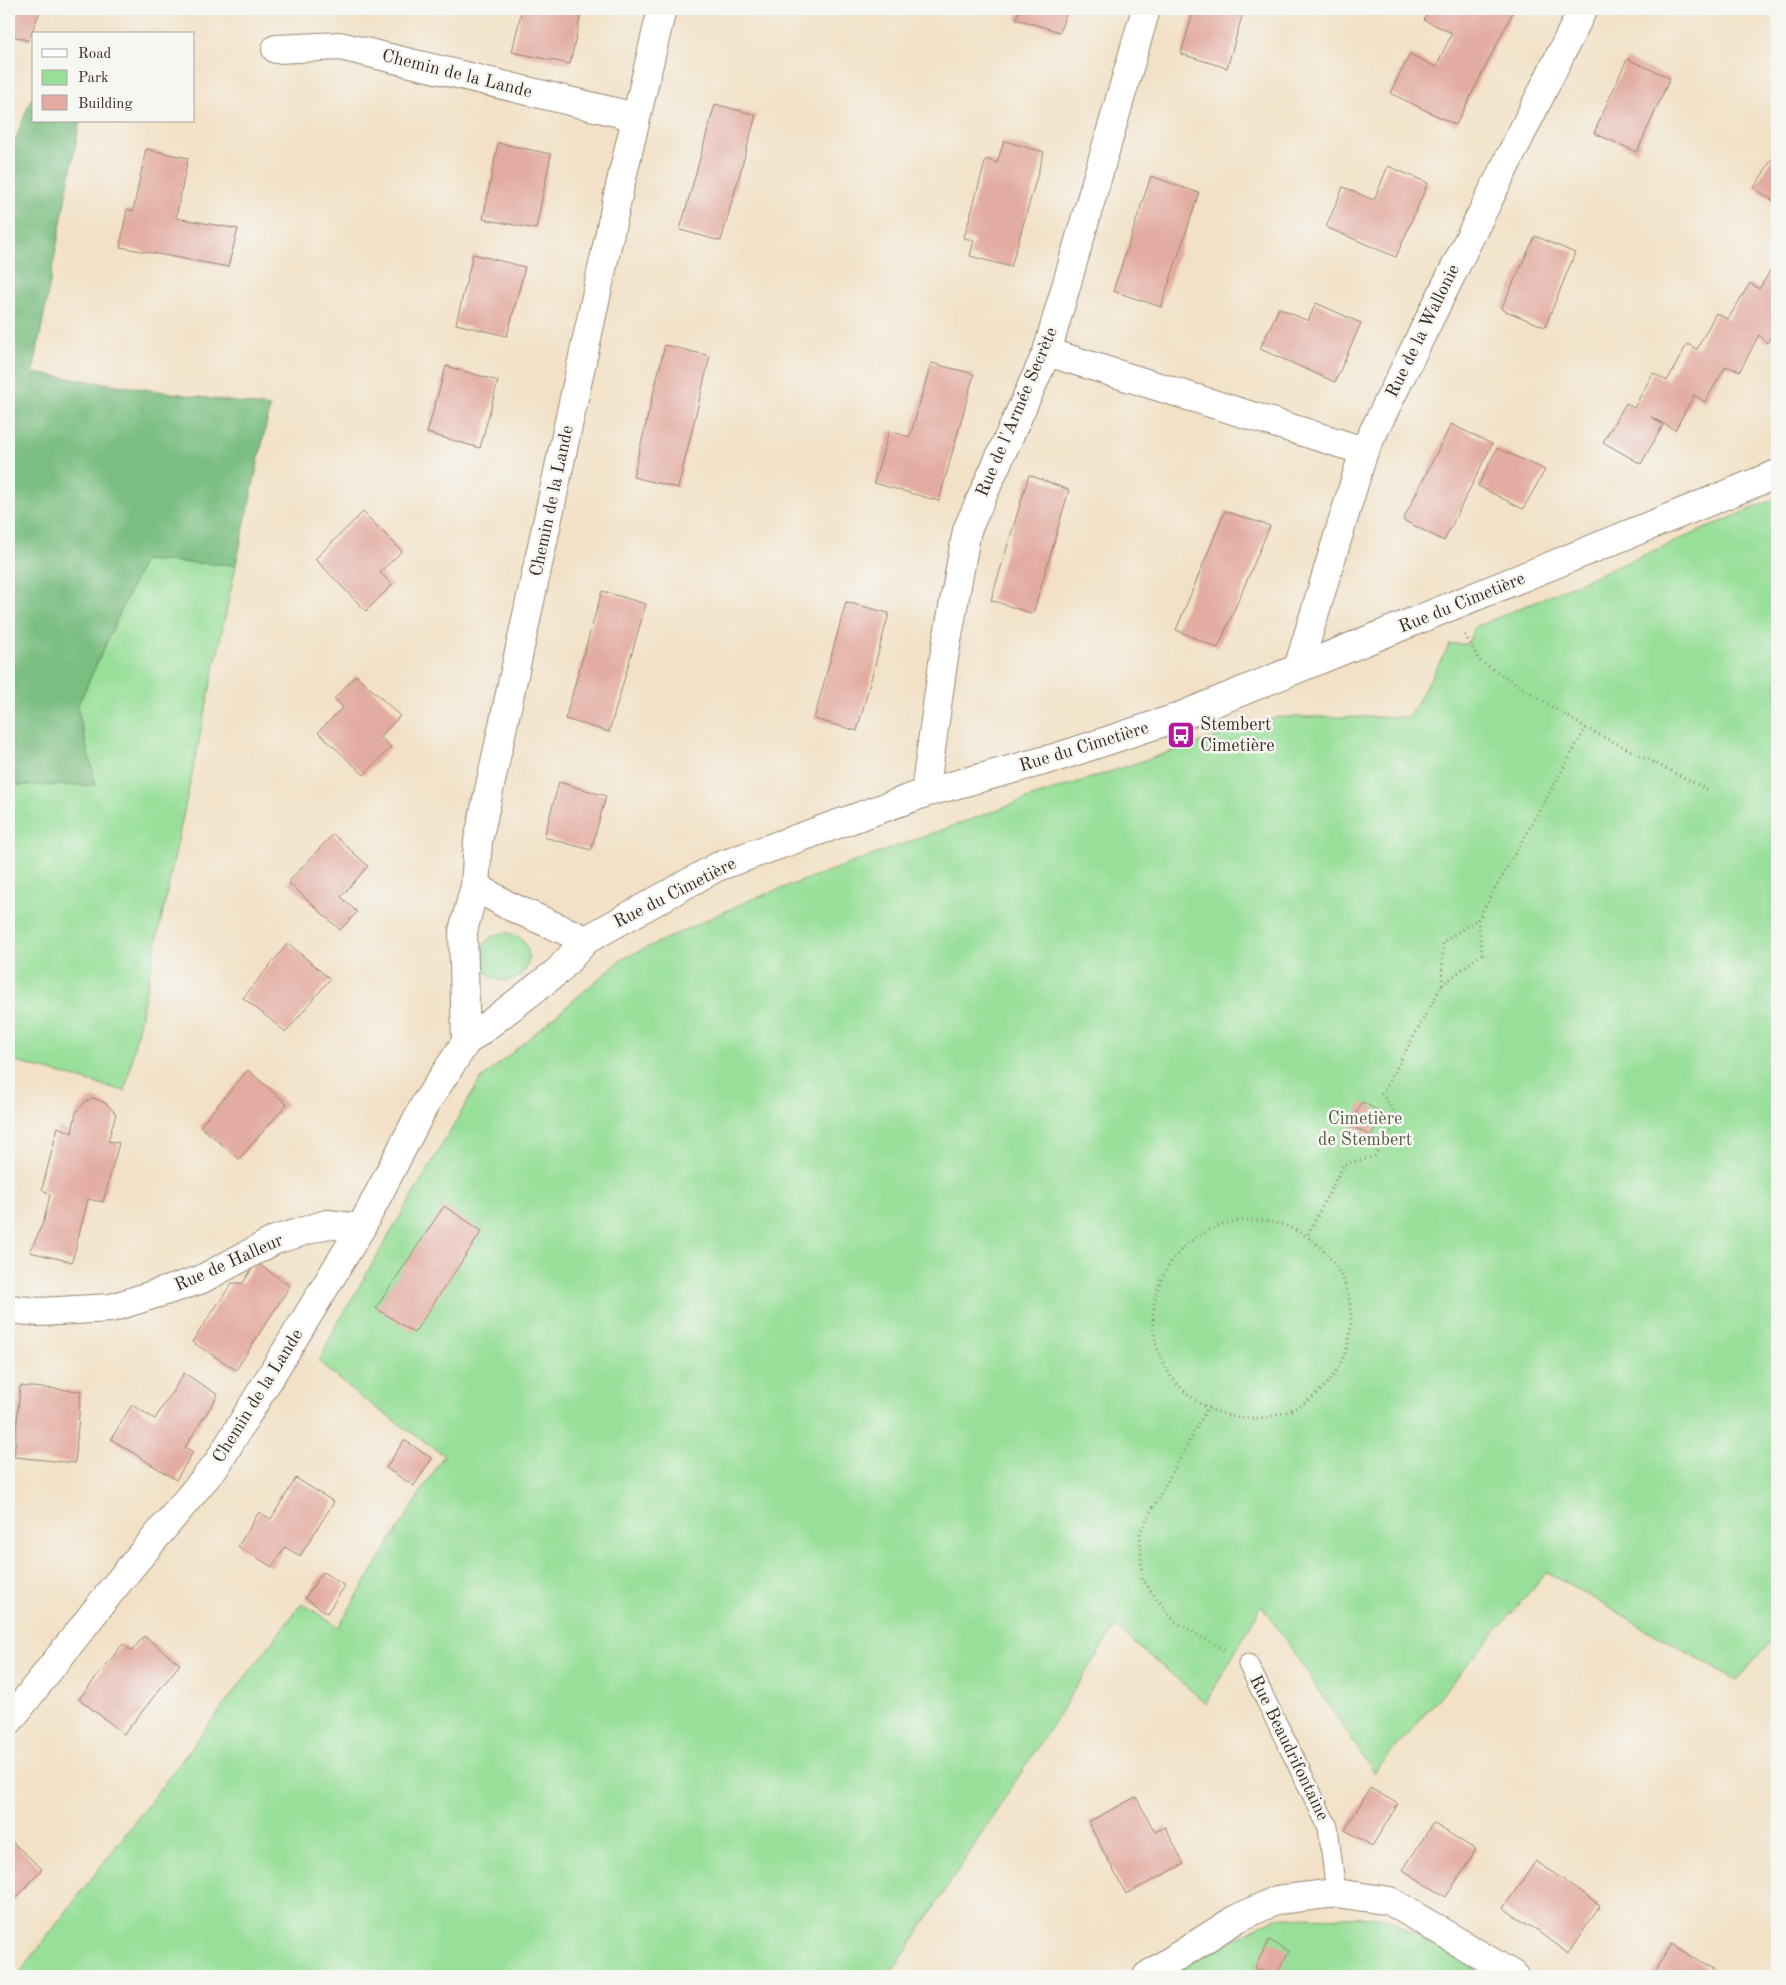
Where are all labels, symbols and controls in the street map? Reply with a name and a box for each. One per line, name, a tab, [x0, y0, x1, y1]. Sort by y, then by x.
legend	[32, 32, 195, 122]
text: Road	[78, 47, 112, 62]
street label: Chemin de la Lande	[380, 47, 534, 101]
text: Park	[78, 71, 109, 86]
text: Building	[78, 97, 133, 112]
street label: Rue de la Wallonie	[1383, 262, 1463, 400]
street label: Rue de l'Armée Secrète	[973, 325, 1061, 499]
street label: Chemin de la Lande	[527, 424, 577, 578]
street label: Rue du Cimetière	[1396, 569, 1528, 637]
place label: Stembert Cimetière	[1200, 716, 1275, 755]
street label: Rue du Cimetière	[1017, 719, 1151, 775]
bus stop icon: Stembert Cimetière	[1166, 720, 1196, 750]
street label: Rue du Cimetière	[611, 854, 739, 932]
park label: Cimetière de Stembert	[1318, 1110, 1412, 1149]
street label: Rue de Halleur	[172, 1231, 286, 1295]
street label: Chemin de la Lande	[210, 1326, 306, 1466]
street label: Rue Beaudrifontaine	[1246, 1672, 1332, 1824]

